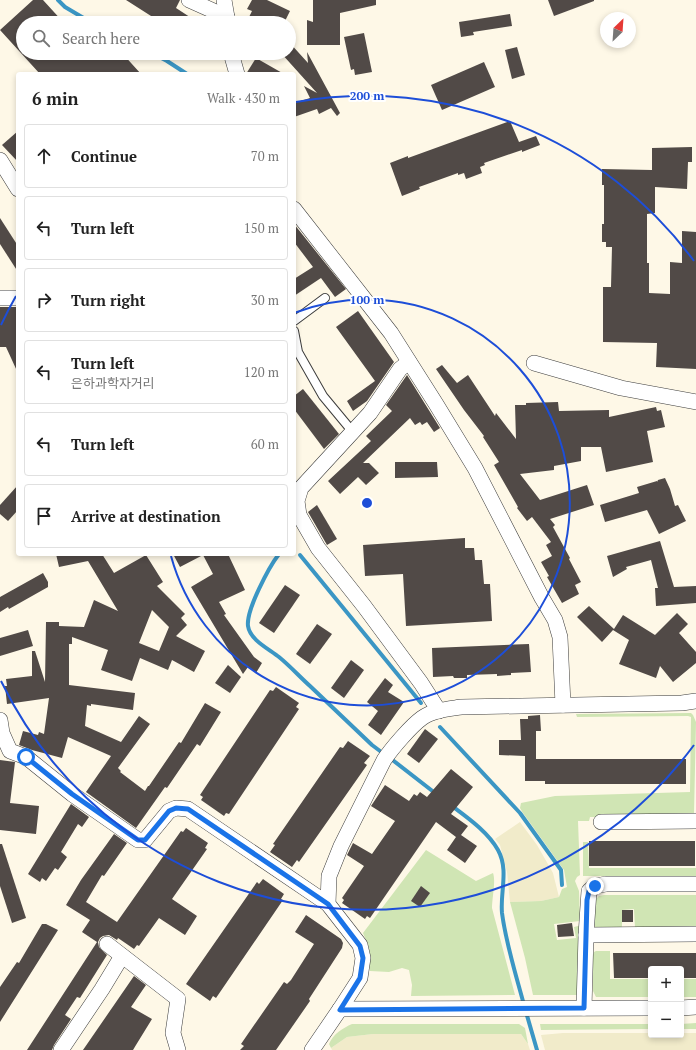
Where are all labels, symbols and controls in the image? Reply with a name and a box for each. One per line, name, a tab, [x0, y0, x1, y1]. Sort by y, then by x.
north arrow	[600, 12, 636, 48]
search box	[16, 16, 296, 60]
icon: search	[30, 27, 52, 49]
text: Search here	[62, 28, 140, 48]
text: 6 min	[32, 87, 79, 110]
text: 200 m	[350, 88, 384, 103]
text: Walk · 430 m	[207, 89, 280, 107]
icon: ahead	[33, 145, 55, 167]
text: Continue	[71, 146, 137, 166]
text: 70 m	[251, 147, 279, 165]
icon: left	[33, 217, 55, 239]
text: Turn left	[71, 218, 135, 238]
text: 150 m	[244, 219, 279, 237]
icon: right	[33, 289, 55, 311]
text: Turn right	[71, 290, 146, 310]
text: 30 m	[251, 291, 279, 309]
text: 100 m	[350, 292, 384, 307]
text: Turn left	[71, 353, 135, 373]
icon: left	[33, 361, 55, 383]
text: 120 m	[244, 363, 279, 381]
text: 은하과학자거리	[71, 374, 155, 392]
icon: left	[33, 433, 55, 455]
text: Turn left	[71, 434, 135, 454]
text: 60 m	[251, 435, 279, 453]
centre of rings	[360, 496, 374, 510]
icon: arrive	[33, 505, 55, 527]
text: Arrive at destination	[71, 506, 221, 526]
route start	[17, 748, 35, 766]
route end	[586, 877, 604, 895]
map controls	[648, 966, 684, 1038]
button: +	[648, 966, 684, 1002]
button: −	[648, 1002, 684, 1038]

